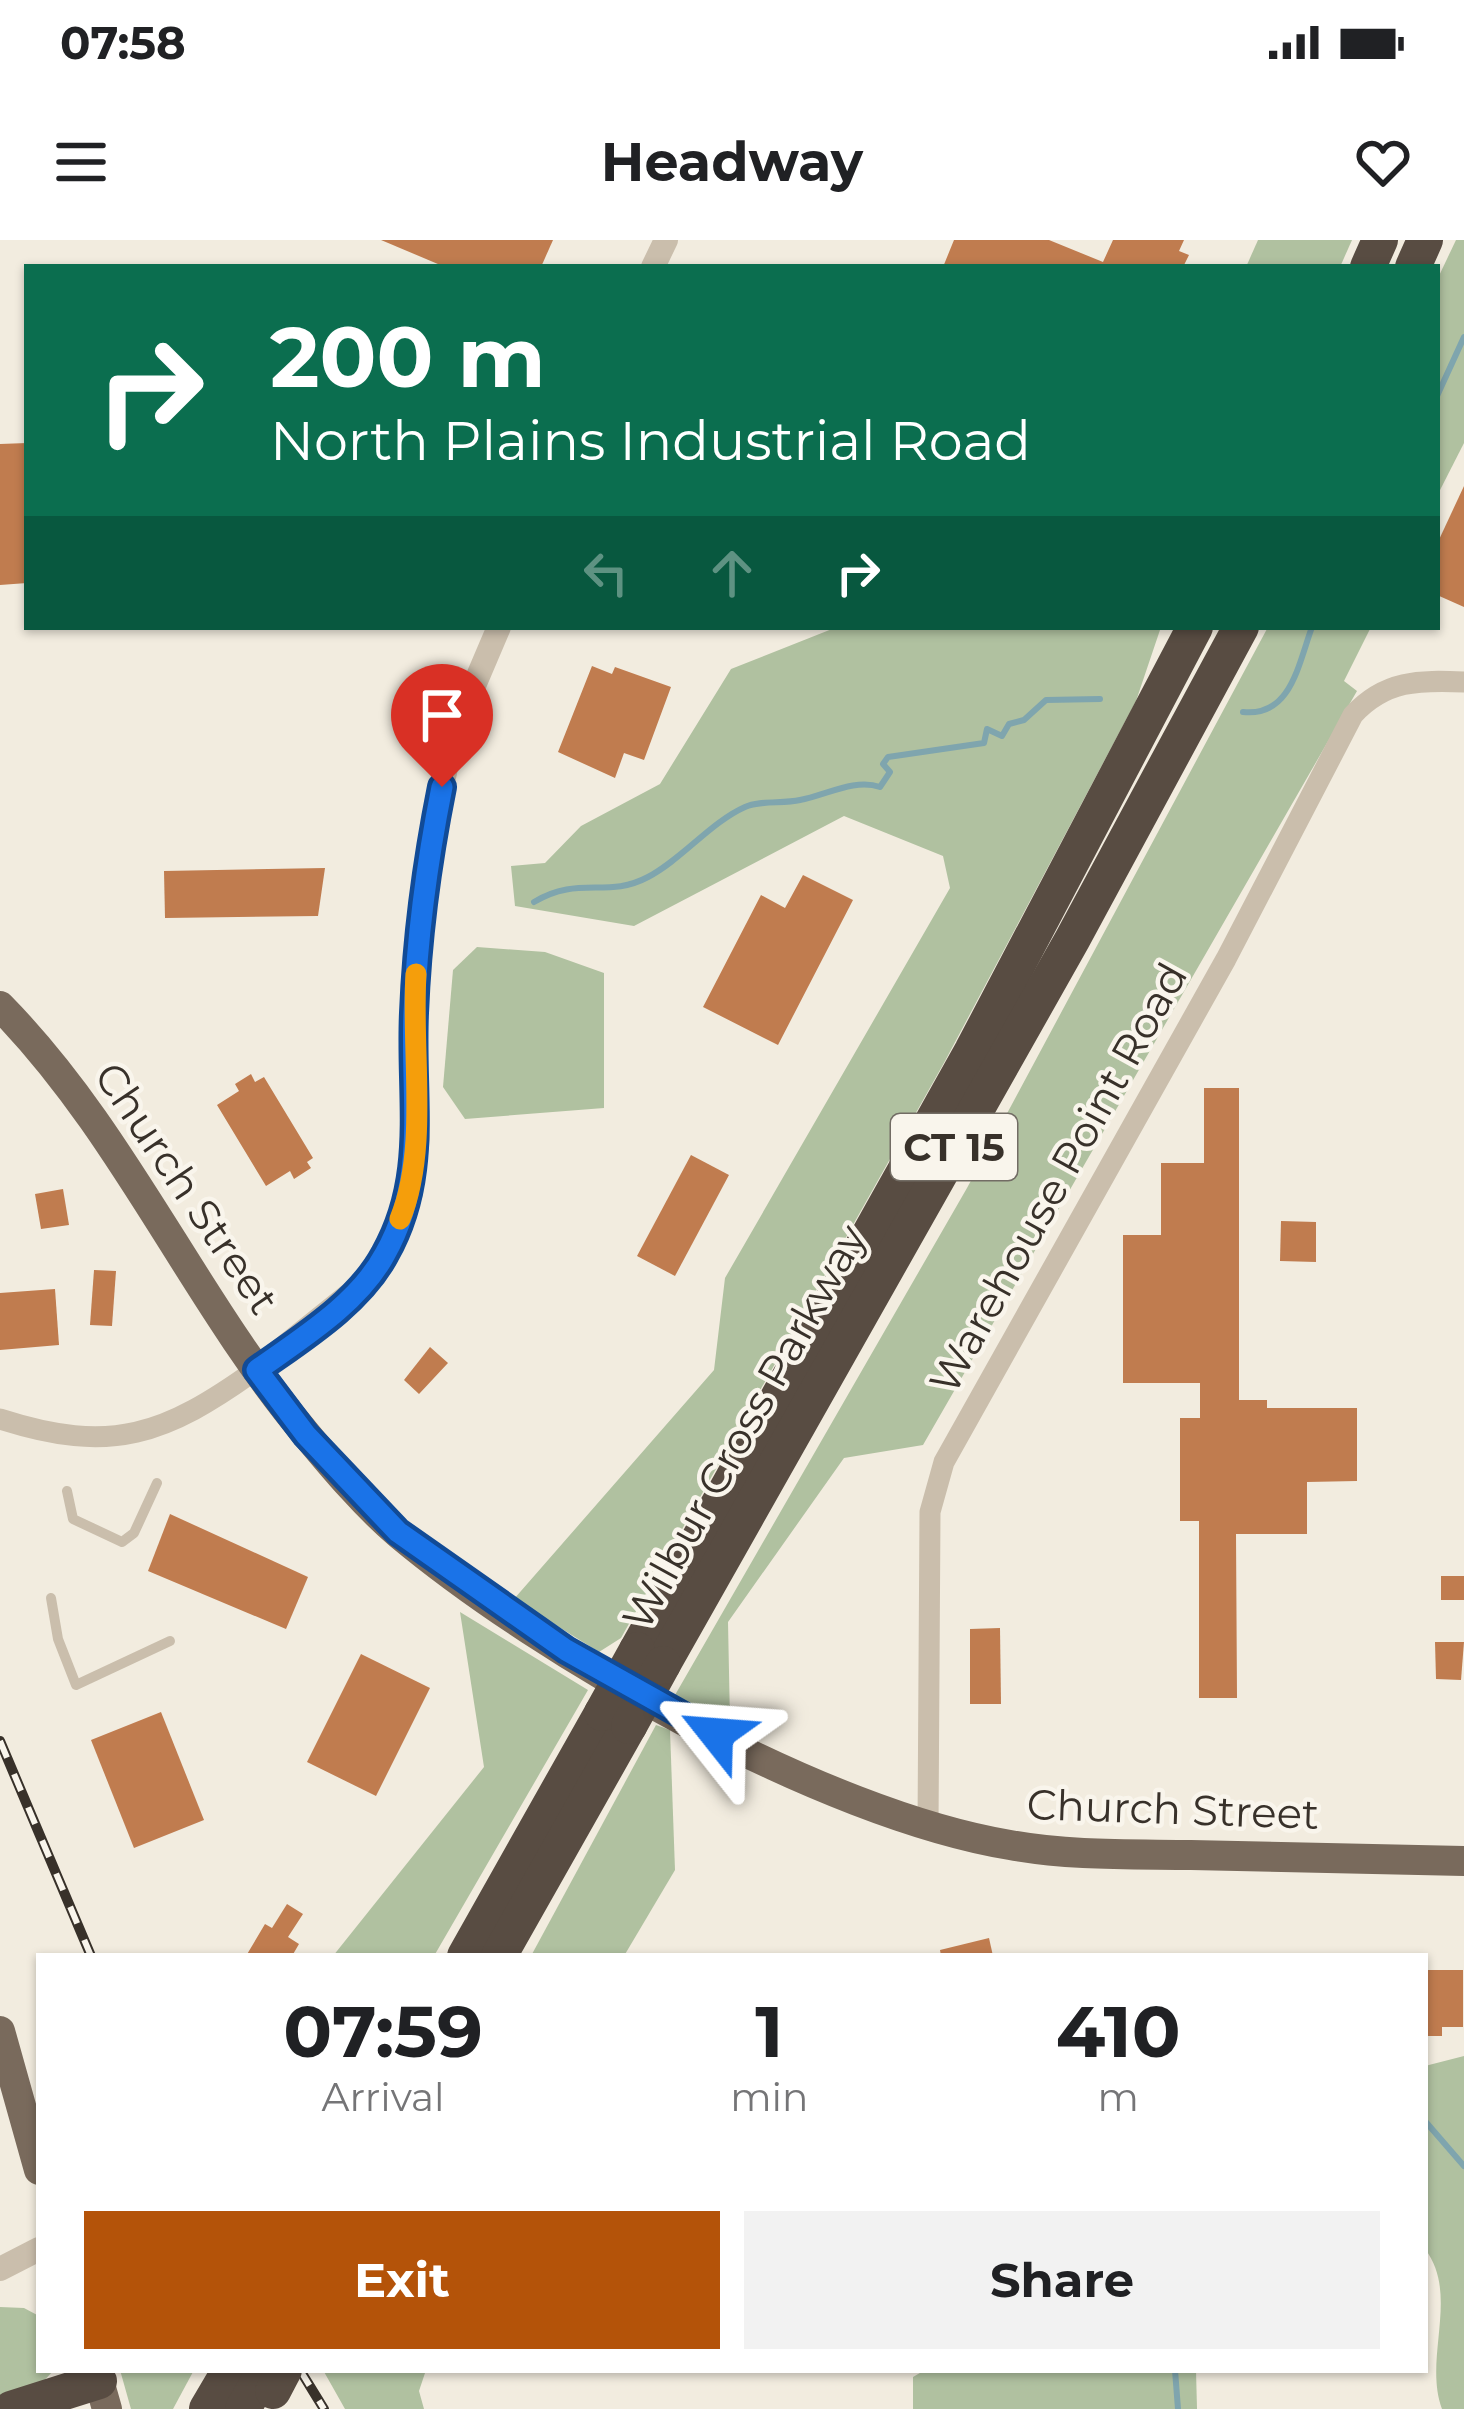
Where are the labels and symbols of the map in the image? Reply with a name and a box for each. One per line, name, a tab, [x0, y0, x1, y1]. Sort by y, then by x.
pin	[391, 664, 493, 787]
street label: Warehouse Point Road	[918, 954, 1198, 1402]
street label: Church Street	[84, 1052, 290, 1324]
road number: CT 15	[891, 1114, 1017, 1180]
street label: Wilbur Cross Parkway	[611, 1215, 877, 1639]
position arrow	[653, 1671, 779, 1797]
street label: Church Street	[1026, 1778, 1320, 1840]

